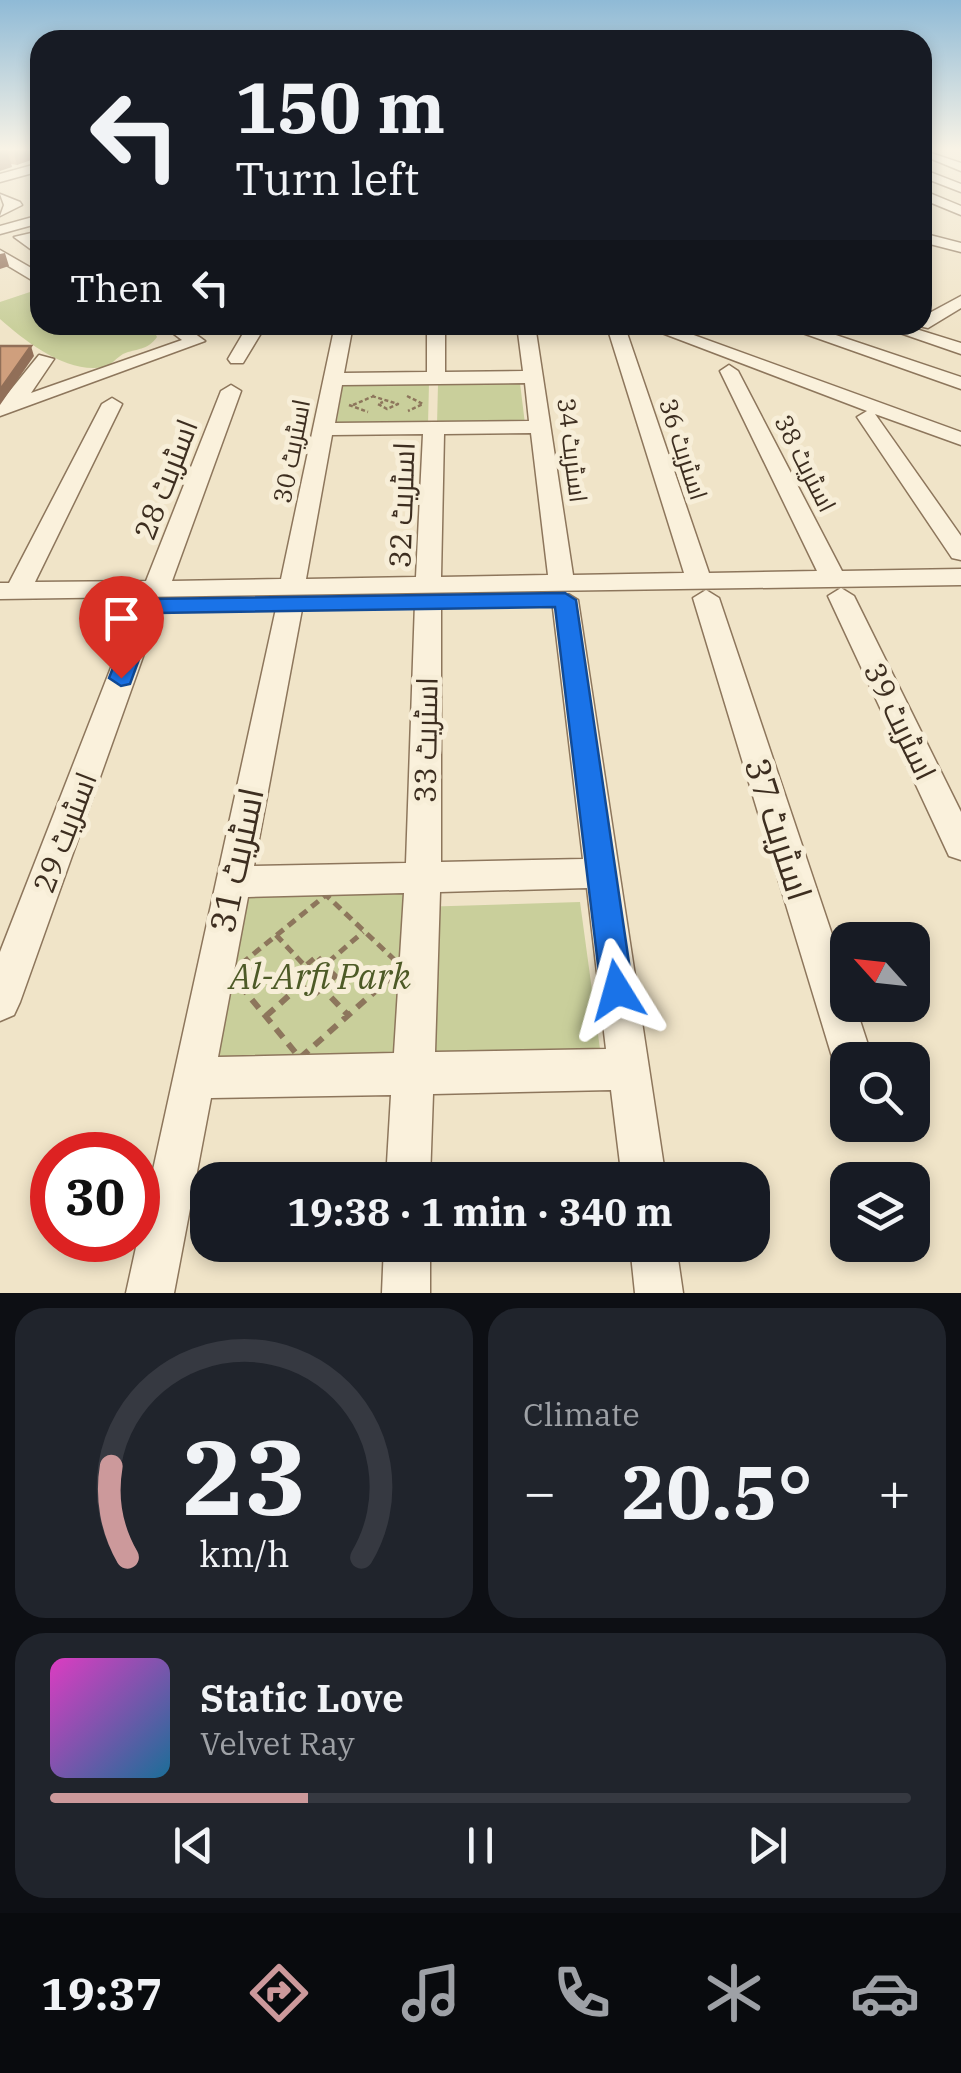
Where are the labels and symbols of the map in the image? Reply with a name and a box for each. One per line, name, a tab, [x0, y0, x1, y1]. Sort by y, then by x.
street label: اسٹریٹ 36	[652, 394, 716, 504]
street label: اسٹریٹ 30	[265, 396, 317, 506]
street label: اسٹریٹ 34	[550, 396, 596, 504]
street label: اسٹریٹ 38	[767, 409, 845, 517]
street label: اسٹریٹ 28	[124, 413, 206, 545]
street label: اسٹریٹ 32	[379, 441, 423, 569]
pin	[79, 576, 164, 679]
street label: اسٹریٹ 39	[856, 656, 946, 786]
street label: اسٹریٹ 33	[404, 677, 446, 803]
street label: اسٹریٹ 37	[734, 752, 824, 906]
street label: اسٹریٹ 29	[23, 766, 105, 898]
street label: اسٹریٹ 31	[198, 783, 274, 937]
north arrow	[830, 922, 930, 1022]
position arrow	[565, 938, 669, 1042]
park label: Al-Arfi Park	[227, 953, 411, 999]
speed limit sign: 30	[30, 1132, 160, 1262]

